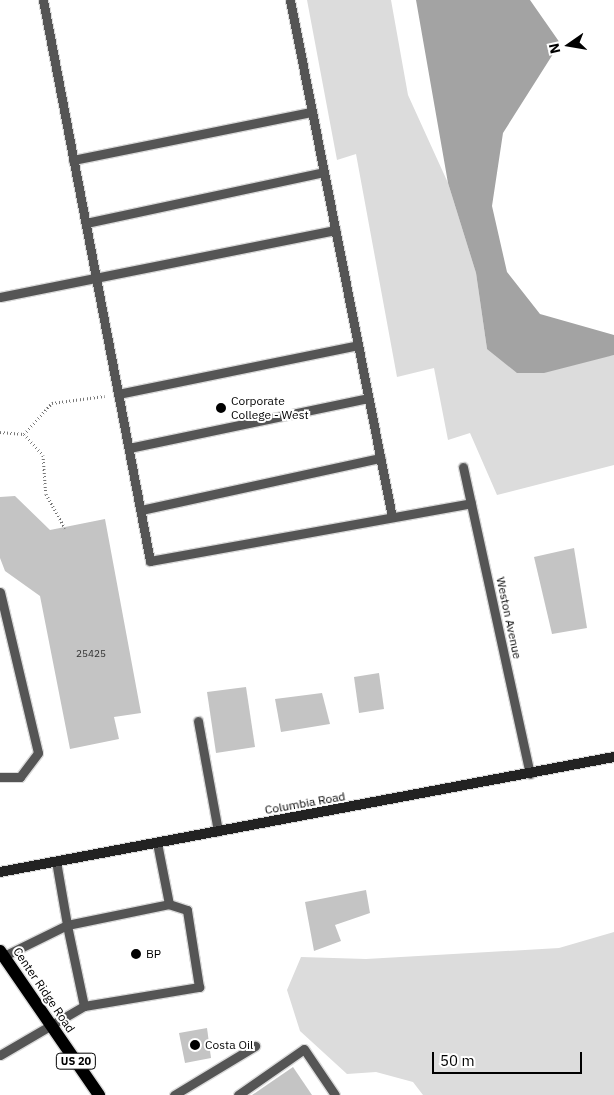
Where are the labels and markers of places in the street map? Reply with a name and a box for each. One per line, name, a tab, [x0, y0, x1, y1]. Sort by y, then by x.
place label: Corporate College - West	[231, 394, 309, 422]
marker: Corporate College - West	[215, 402, 227, 414]
place label: BP	[146, 947, 161, 961]
marker: BP	[130, 948, 142, 960]
place label: Costa Oil	[205, 1038, 253, 1052]
marker: Costa Oil	[189, 1039, 201, 1051]

